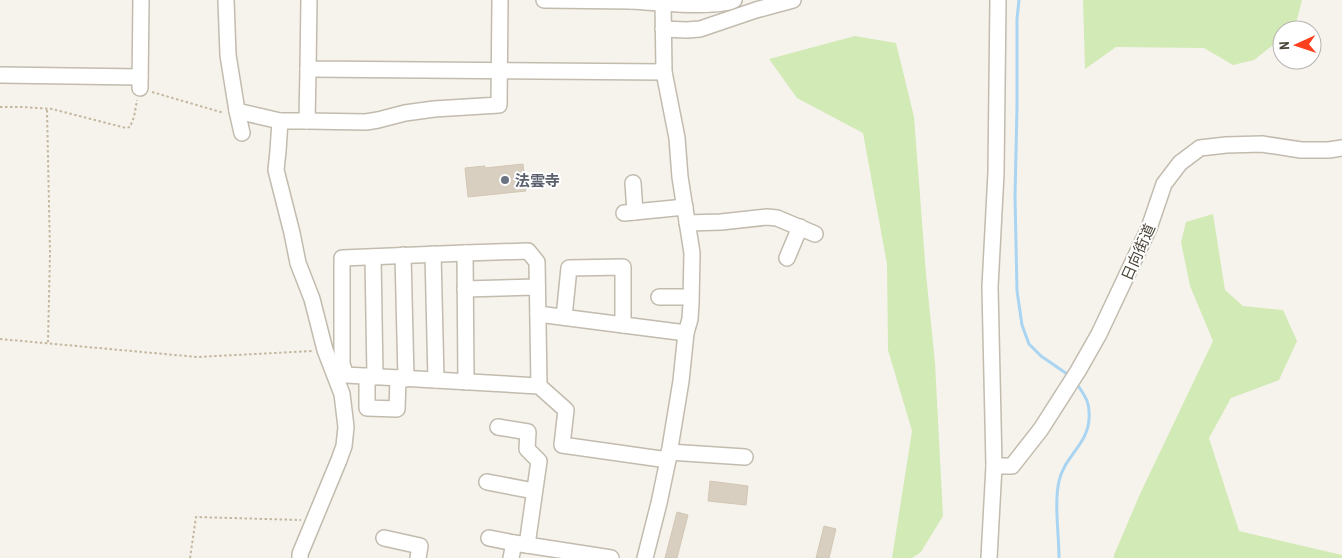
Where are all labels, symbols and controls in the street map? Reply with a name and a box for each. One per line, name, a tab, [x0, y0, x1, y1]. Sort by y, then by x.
north arrow	[1272, 20, 1322, 70]
text: N	[1275, 41, 1293, 50]
place label: 法雲寺	[515, 170, 560, 191]
marker: 法雲寺	[499, 174, 511, 186]
street label: 日向街道	[1116, 220, 1160, 284]

